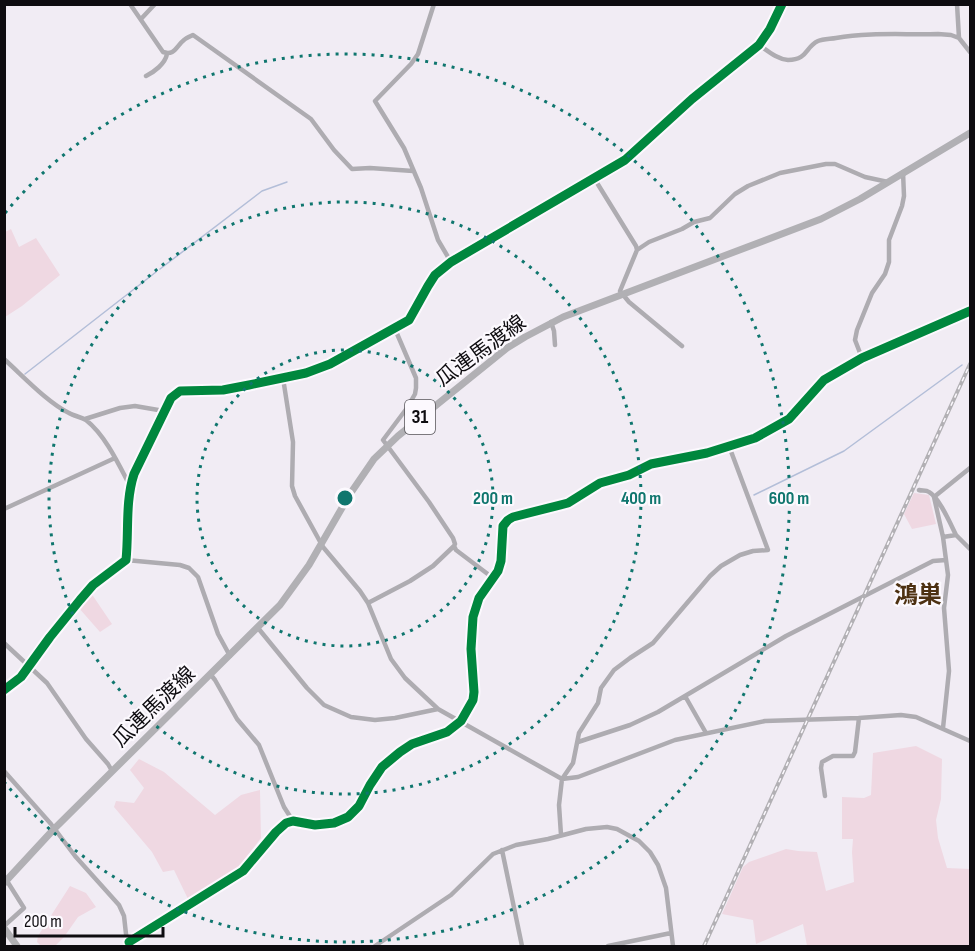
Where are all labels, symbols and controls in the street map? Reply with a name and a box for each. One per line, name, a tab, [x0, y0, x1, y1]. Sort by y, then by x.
street label: 瓜連馬渡線	[431, 310, 531, 392]
road number: 31	[405, 400, 435, 434]
centre of rings	[335, 488, 355, 508]
text: 200 m	[473, 488, 513, 509]
text: 400 m	[621, 488, 661, 509]
text: 600 m	[769, 488, 809, 509]
district label: 鴻巣	[894, 581, 942, 610]
street label: 瓜連馬渡線	[108, 662, 200, 752]
scale bar	[15, 900, 164, 938]
text: 200 m	[24, 911, 62, 932]

